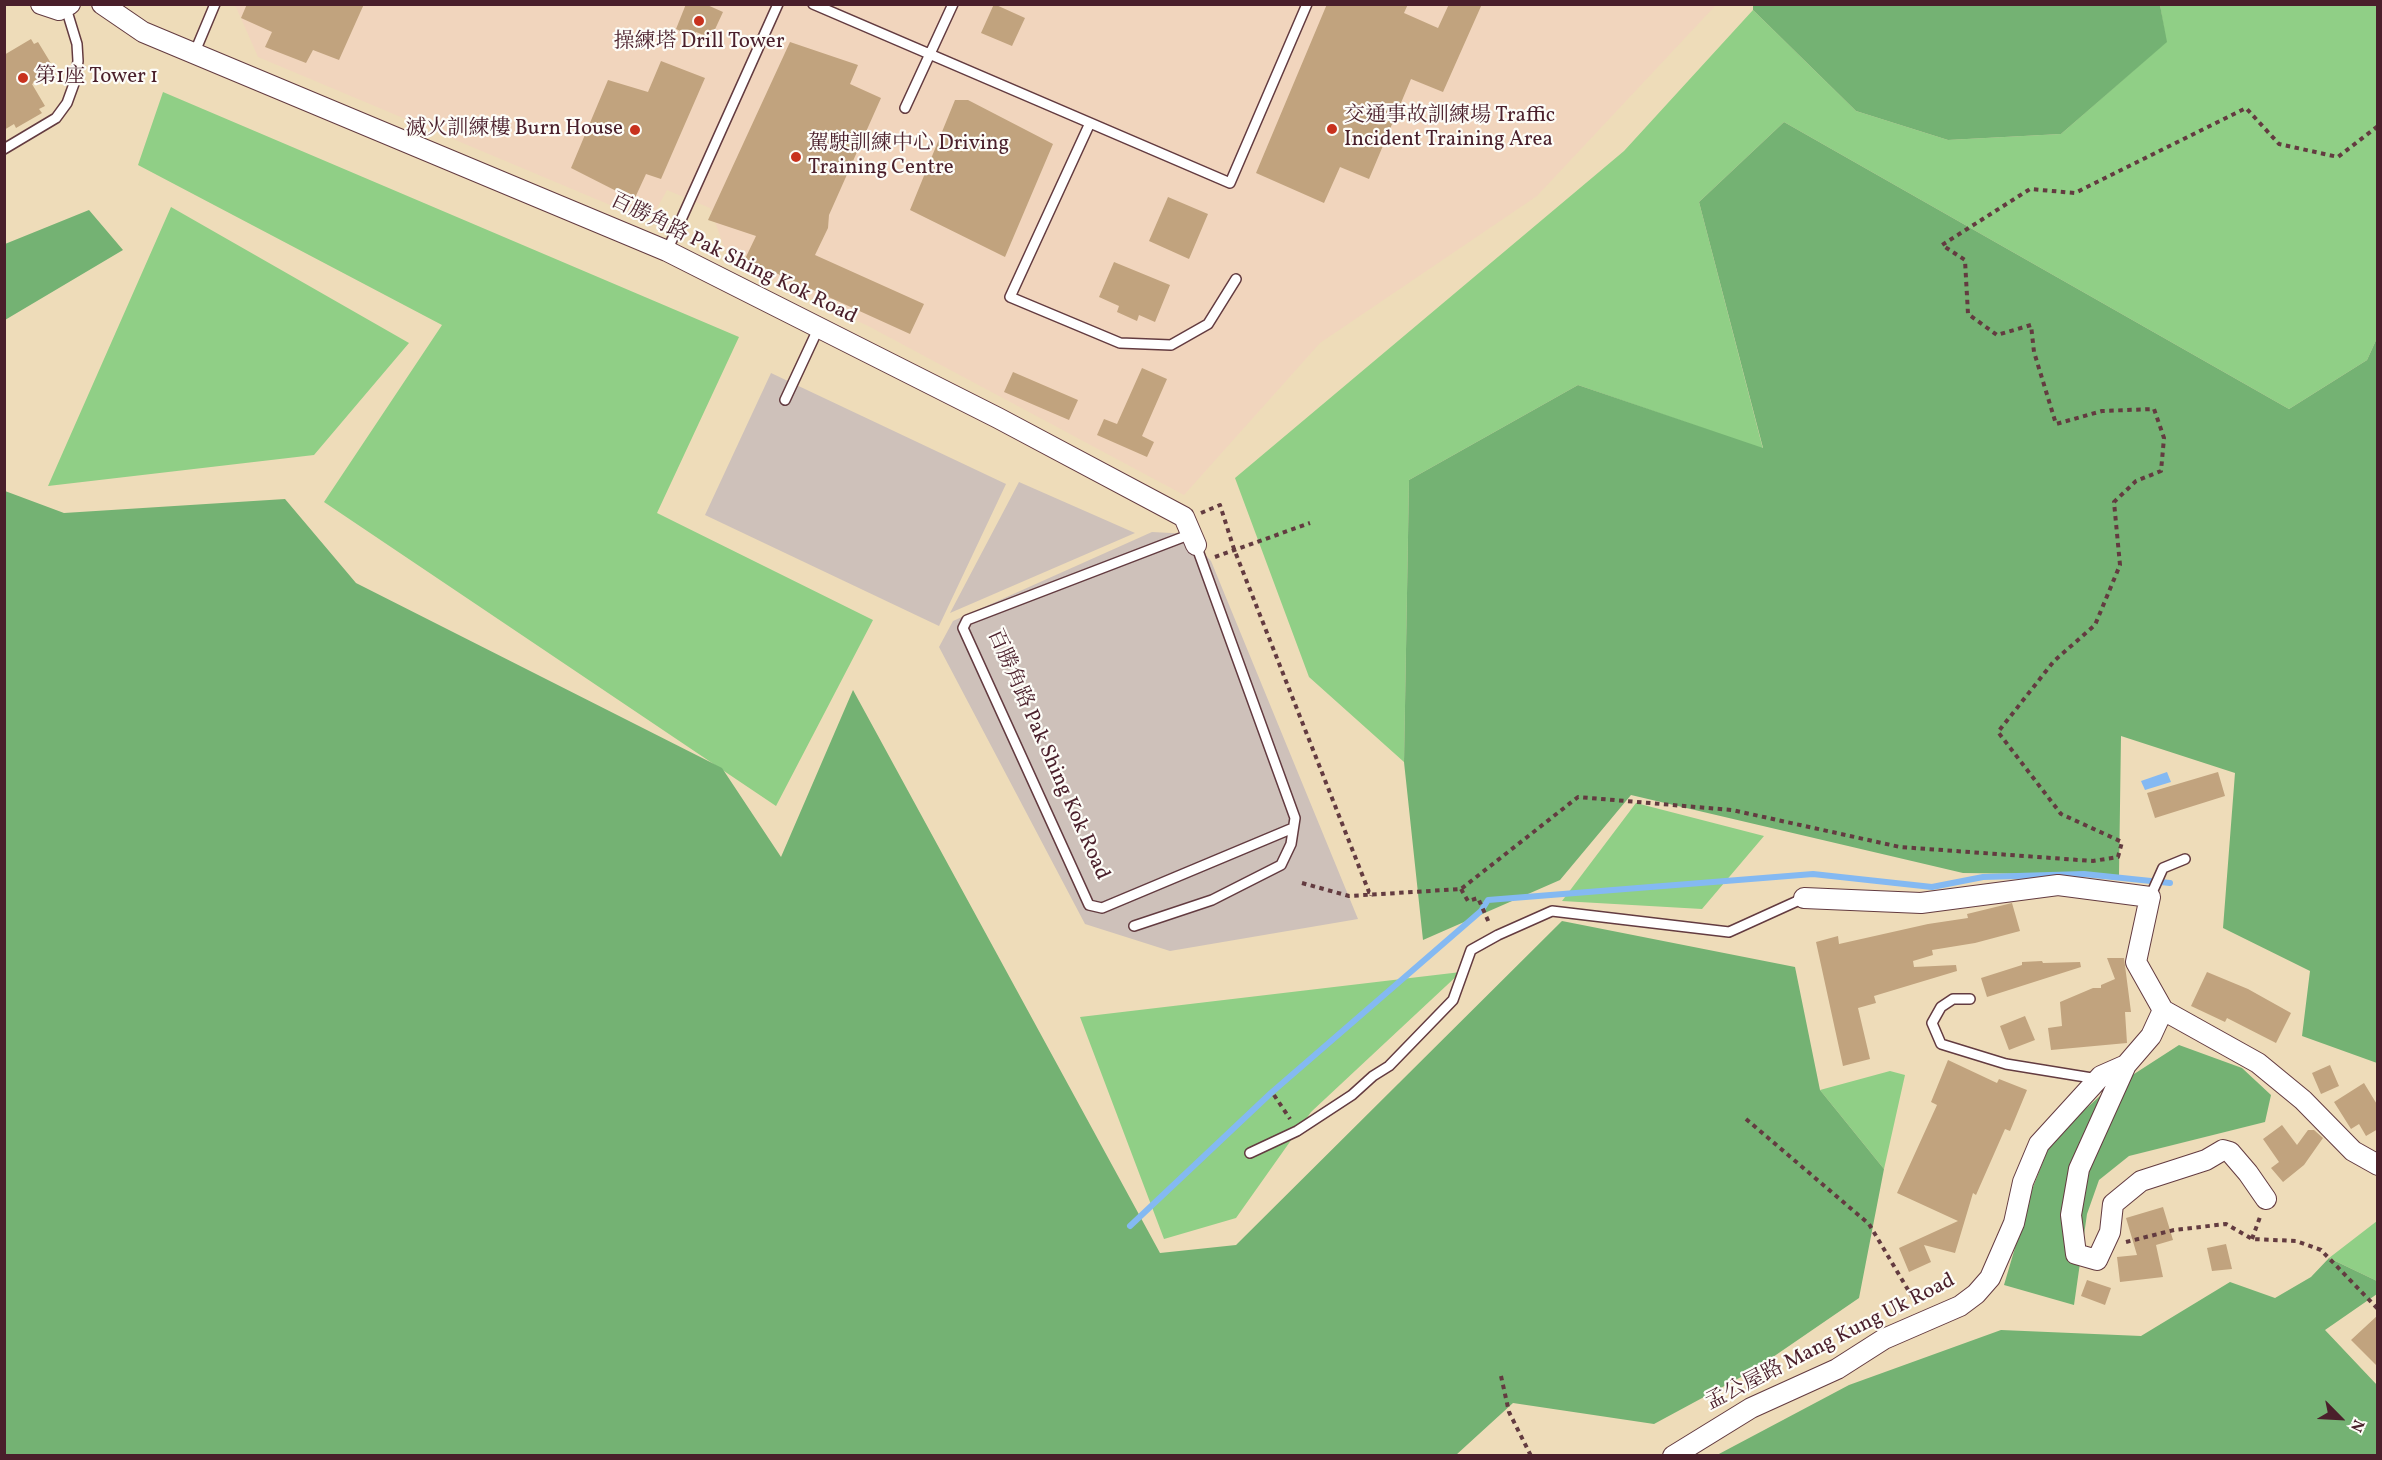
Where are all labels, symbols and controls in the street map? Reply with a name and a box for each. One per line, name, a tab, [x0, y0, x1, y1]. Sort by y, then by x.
marker: 操練塔 Drill Tower	[692, 14, 706, 28]
place label: 操練塔 Drill Tower	[614, 30, 784, 56]
place label: 第1座 Tower 1	[35, 65, 158, 91]
marker: 第1座 Tower 1	[16, 71, 30, 85]
place label: 交通事故訓練場 Traffic Incident Training Area	[1344, 104, 1555, 154]
place label: 滅火訓練樓 Burn House	[406, 117, 623, 143]
marker: 交通事故訓練場 Traffic Incident Training Area	[1325, 122, 1339, 136]
marker: 滅火訓練樓 Burn House	[628, 123, 642, 137]
place label: 駕駛訓練中心 Driving Training Centre	[808, 132, 1009, 182]
marker: 駕駛訓練中心 Driving Training Centre	[789, 150, 803, 164]
street label: 百勝角路 Pak Shing Kok Road	[605, 189, 861, 331]
street label: 百勝角路 Pak Shing Kok Road	[980, 626, 1114, 884]
street label: 孟公屋路 Mang Kung Uk Road	[1702, 1269, 1960, 1417]
north arrow	[2310, 1388, 2370, 1448]
text: N	[2344, 1416, 2369, 1435]

